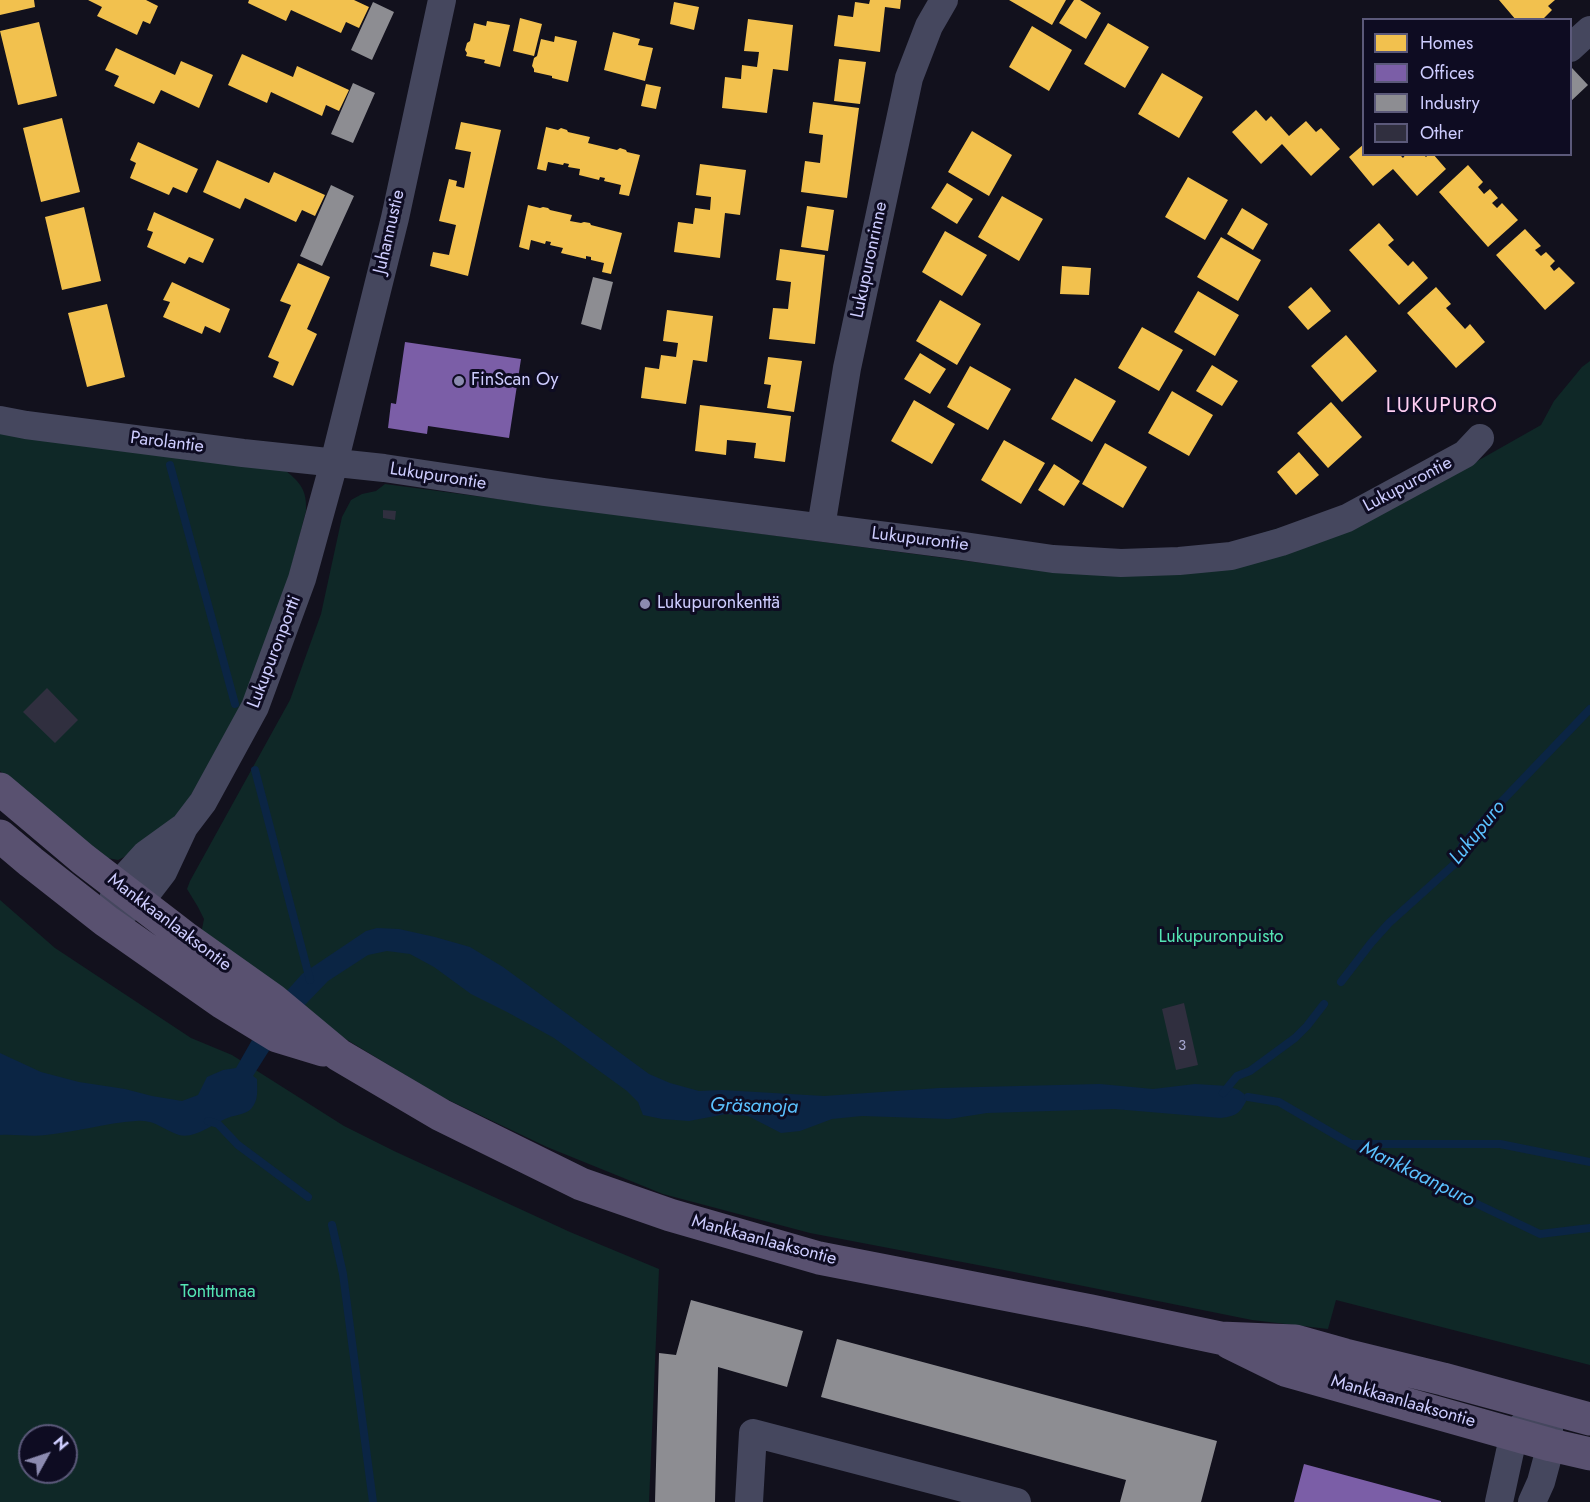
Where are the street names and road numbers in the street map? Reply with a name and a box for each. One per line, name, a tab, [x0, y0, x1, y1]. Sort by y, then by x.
street label: Juhannustie	[370, 188, 410, 276]
street label: Lukupuronrinne	[847, 200, 893, 320]
street label: Parolantie	[129, 428, 205, 458]
street label: Lukupurontie	[1360, 453, 1456, 517]
street label: Lukupurontie	[388, 459, 488, 495]
street label: Lukupurontie	[870, 523, 970, 557]
street label: Lukupuronportti	[244, 593, 306, 711]
street label: Mankkaanlaaksontie	[103, 869, 235, 977]
street label: Mankkaanlaaksontie	[689, 1211, 839, 1271]
street label: Mankkaanlaaksontie	[1328, 1371, 1478, 1433]

